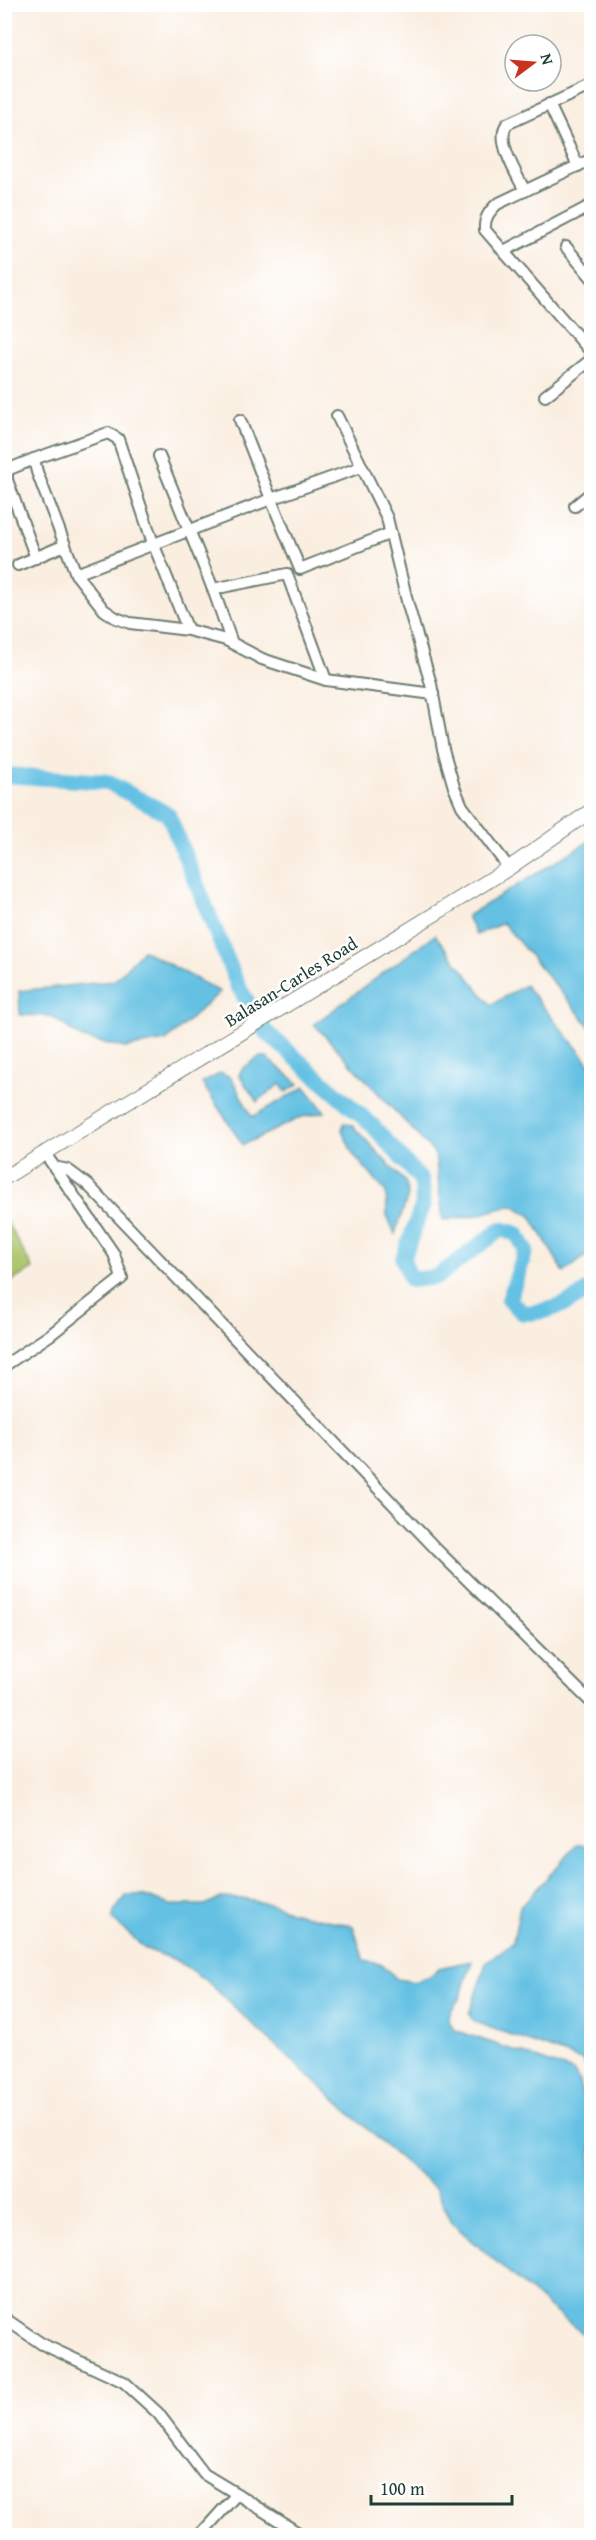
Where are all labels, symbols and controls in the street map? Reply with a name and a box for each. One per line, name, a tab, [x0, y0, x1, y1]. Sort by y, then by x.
north arrow	[503, 33, 563, 93]
text: N	[534, 50, 561, 68]
street label: Balasan-Carles Road	[219, 930, 363, 1033]
scale bar	[371, 2468, 512, 2506]
text: 100 m	[380, 2475, 425, 2502]

